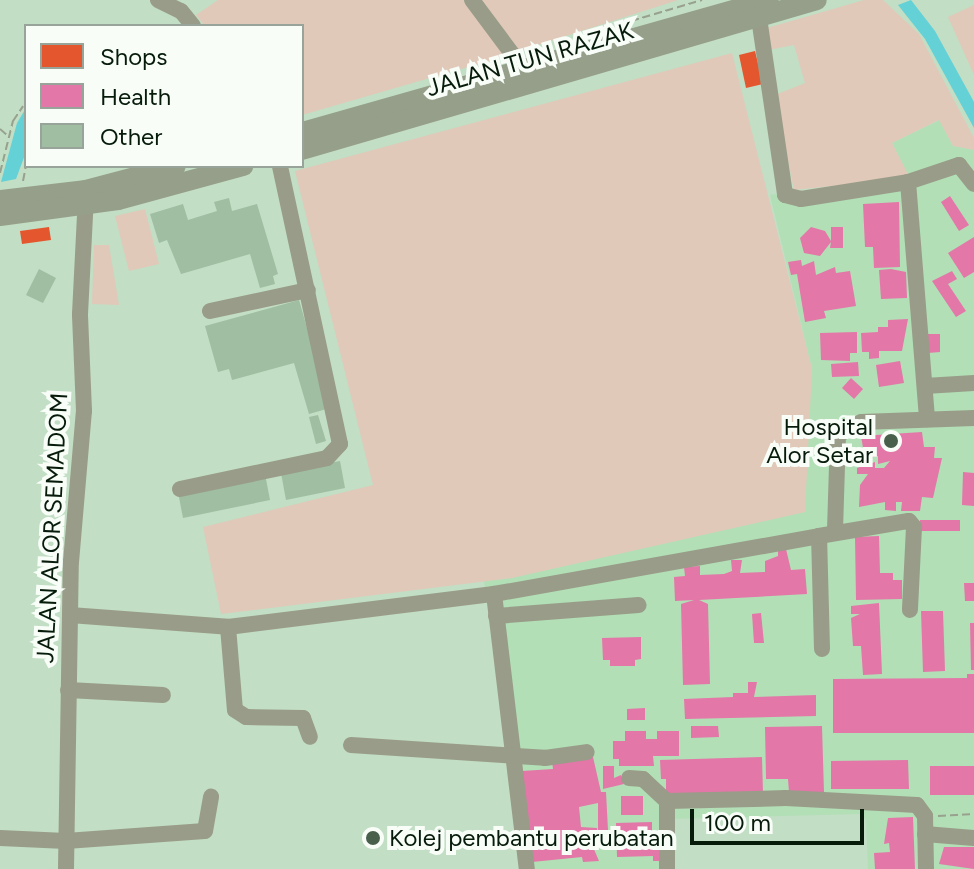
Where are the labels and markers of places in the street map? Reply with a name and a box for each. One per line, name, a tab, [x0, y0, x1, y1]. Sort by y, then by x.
place label: Hospital Alor Setar	[766, 413, 873, 469]
marker: Hospital Alor Setar	[880, 430, 902, 452]
place label: Kolej pembantu perubatan	[389, 824, 674, 852]
marker: Kolej pembantu perubatan	[364, 829, 382, 847]

